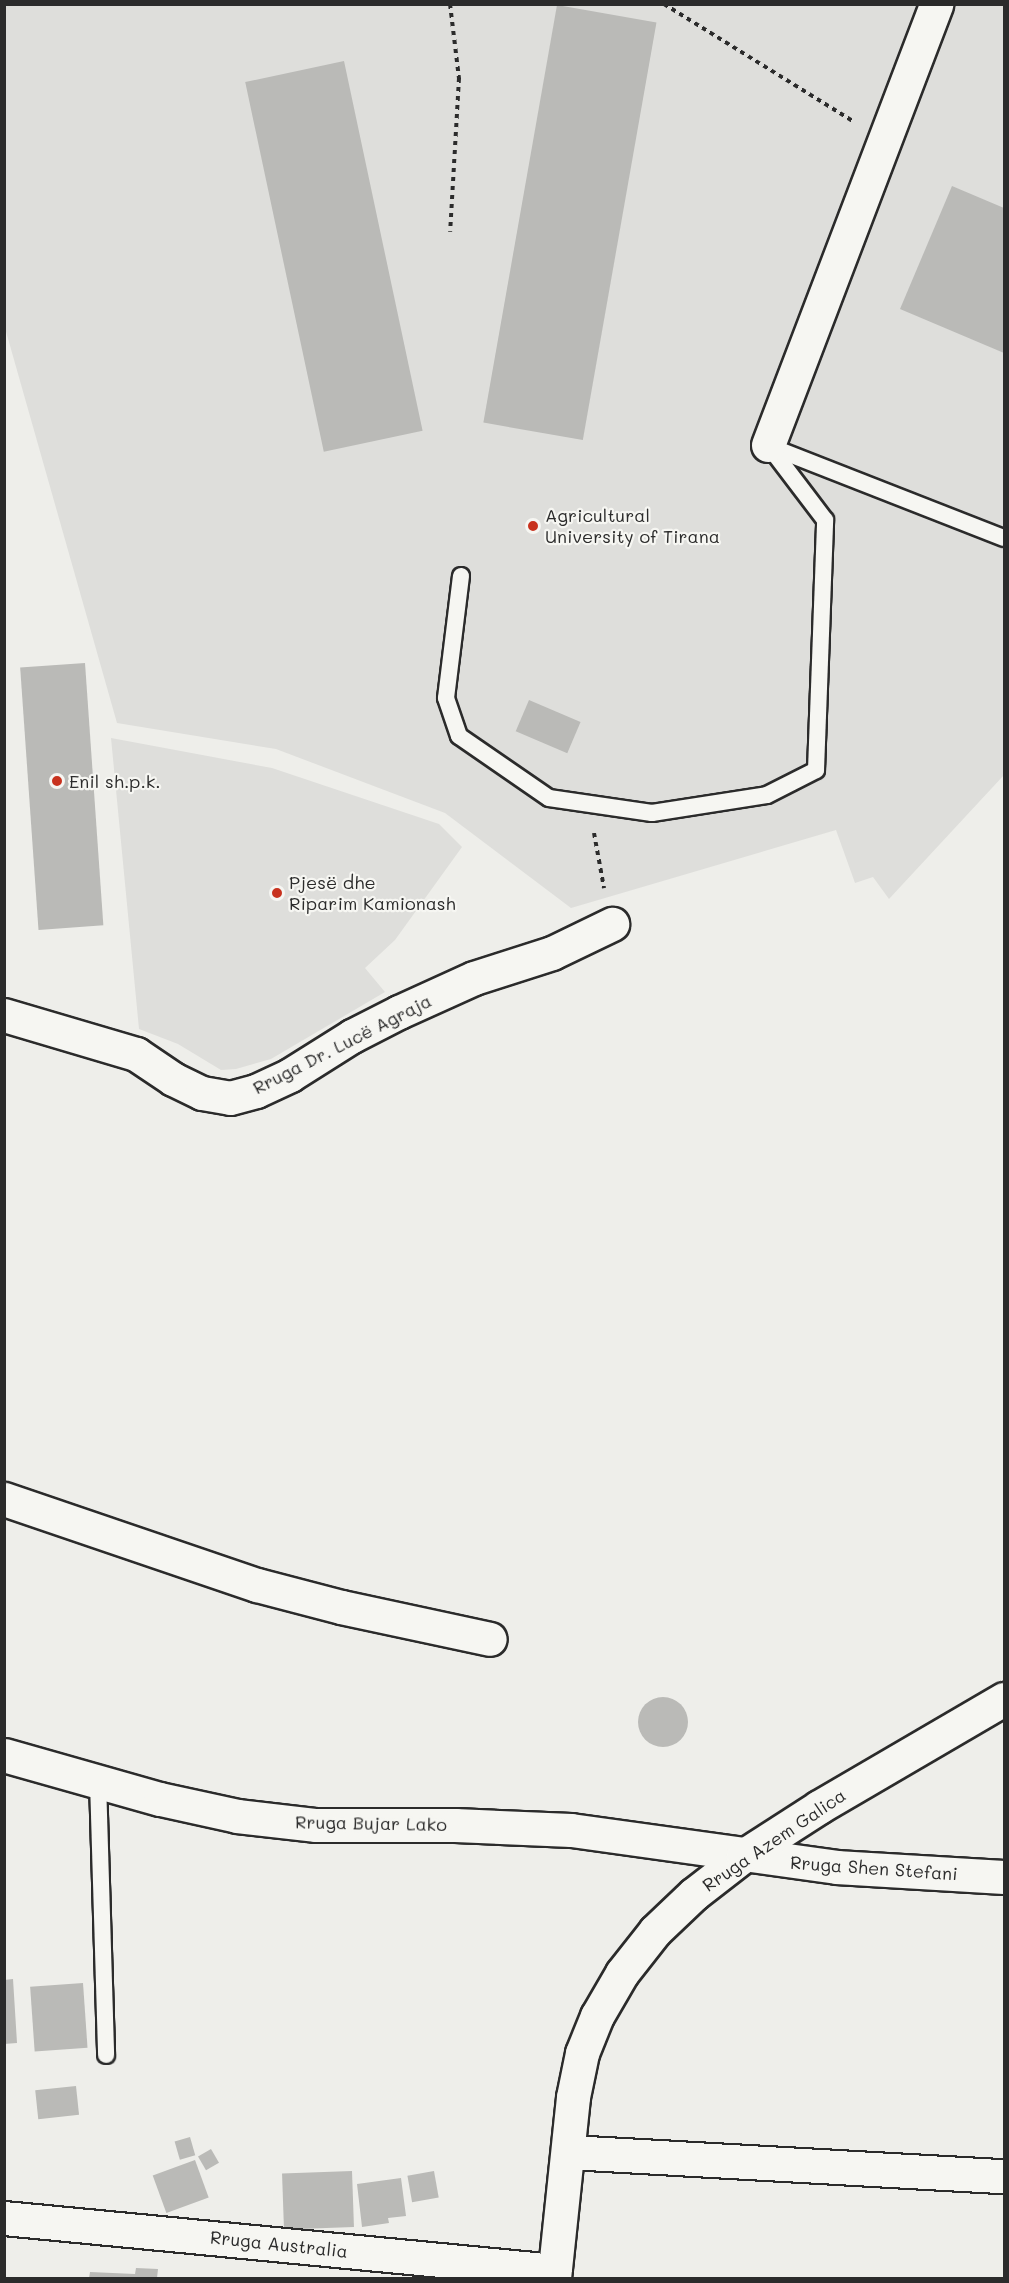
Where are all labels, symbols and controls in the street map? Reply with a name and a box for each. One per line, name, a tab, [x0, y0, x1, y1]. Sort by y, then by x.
place label: Agricultural University of Tirana	[545, 505, 720, 548]
marker: Agricultural University of Tirana	[526, 519, 540, 533]
place label: Enil sh.p.k.	[69, 770, 161, 792]
marker: Enil sh.p.k.	[50, 774, 64, 788]
place label: Pjesë dhe Riparim Kamionash	[289, 872, 456, 914]
marker: Pjesë dhe Riparim Kamionash	[270, 886, 284, 900]
street label: Rruga Dr. Lucë Agraja	[249, 990, 435, 1098]
street label: Rruga Azem Galica	[698, 1784, 850, 1896]
street label: Rruga Bujar Lako	[295, 1811, 447, 1835]
street label: Rruga Shen Stefani	[790, 1851, 958, 1885]
street label: Rruga Australia	[209, 2226, 349, 2262]

